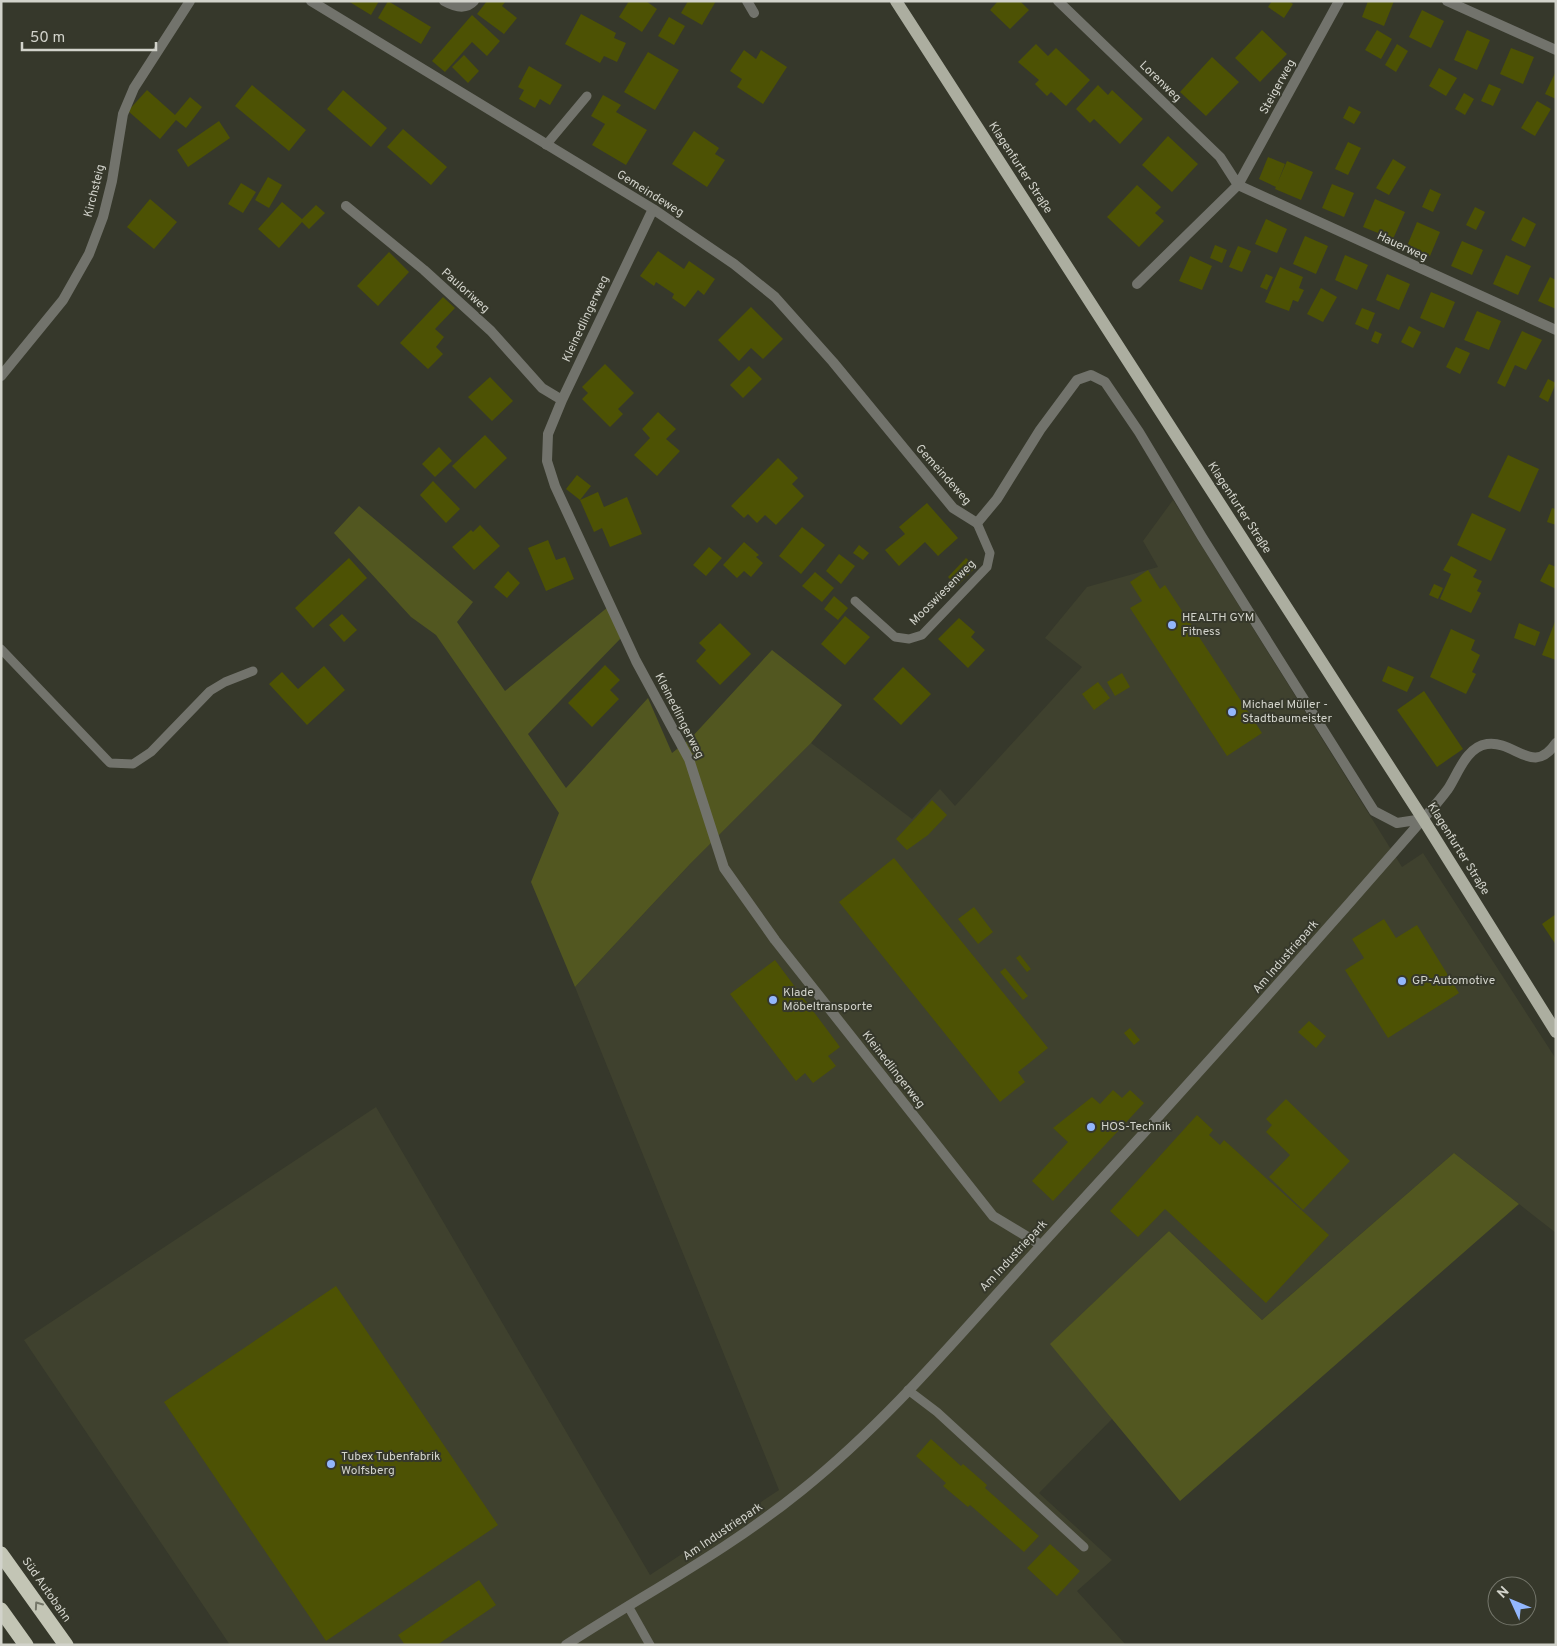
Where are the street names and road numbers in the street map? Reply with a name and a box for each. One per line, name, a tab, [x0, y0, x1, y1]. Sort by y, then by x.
street label: Steigerweg	[1256, 57, 1300, 117]
street label: Lorenweg	[1135, 58, 1185, 106]
street label: Klagenfurter Straße	[984, 119, 1056, 217]
street label: Kirchsteig	[81, 163, 109, 219]
street label: Gemeindeweg	[613, 167, 687, 221]
street label: Hauerweg	[1374, 228, 1430, 266]
street label: Pauloriweg	[437, 265, 493, 317]
street label: Kleinedlingerweg	[559, 273, 613, 365]
street label: Gemeindeweg	[911, 441, 975, 509]
street label: Klagenfurter Straße	[1203, 459, 1275, 557]
street label: Mooswiesenweg	[907, 557, 979, 629]
street label: Kleinedlingerweg	[651, 671, 707, 761]
street label: Klagenfurter Straße	[1423, 800, 1493, 898]
street label: Am Industriepark	[1249, 917, 1323, 997]
street label: Kleinedlingerweg	[858, 1028, 928, 1112]
street label: Am Industriepark	[976, 1216, 1052, 1296]
street label: Am Industriepark	[680, 1499, 766, 1565]
street label: Süd Autobahn	[18, 1554, 74, 1626]

